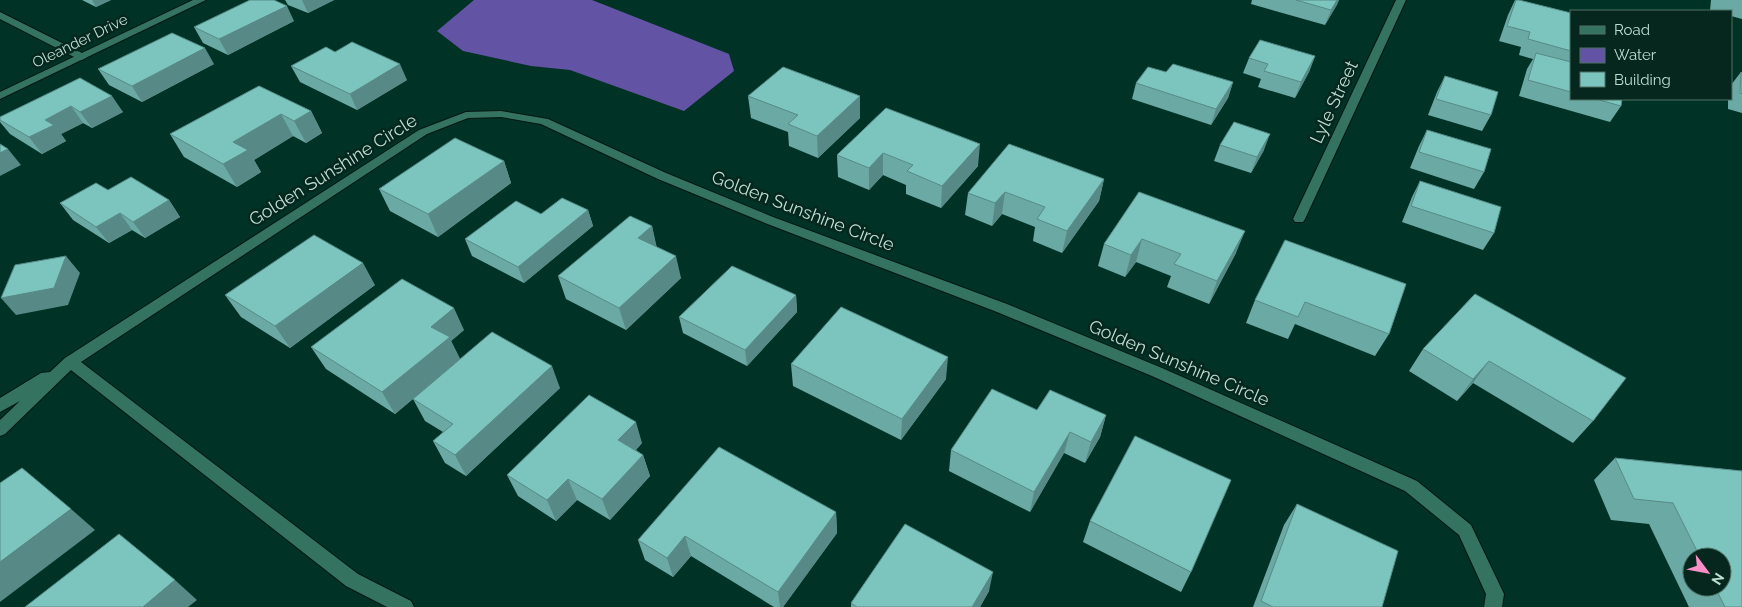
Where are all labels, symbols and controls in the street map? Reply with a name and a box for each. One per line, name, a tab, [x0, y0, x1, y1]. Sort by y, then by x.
street label: Oleander Drive	[29, 10, 131, 72]
legend	[1570, 10, 1732, 100]
text: Road	[1614, 21, 1650, 39]
text: Water	[1614, 46, 1657, 64]
street label: Lyle Street	[1305, 57, 1362, 146]
text: Building	[1614, 71, 1671, 89]
street label: Golden Sunshine Circle	[245, 109, 421, 230]
street label: Golden Sunshine Circle	[709, 166, 898, 255]
street label: Golden Sunshine Circle	[1086, 315, 1273, 410]
north arrow	[1682, 547, 1732, 597]
text: N	[1708, 570, 1728, 588]

